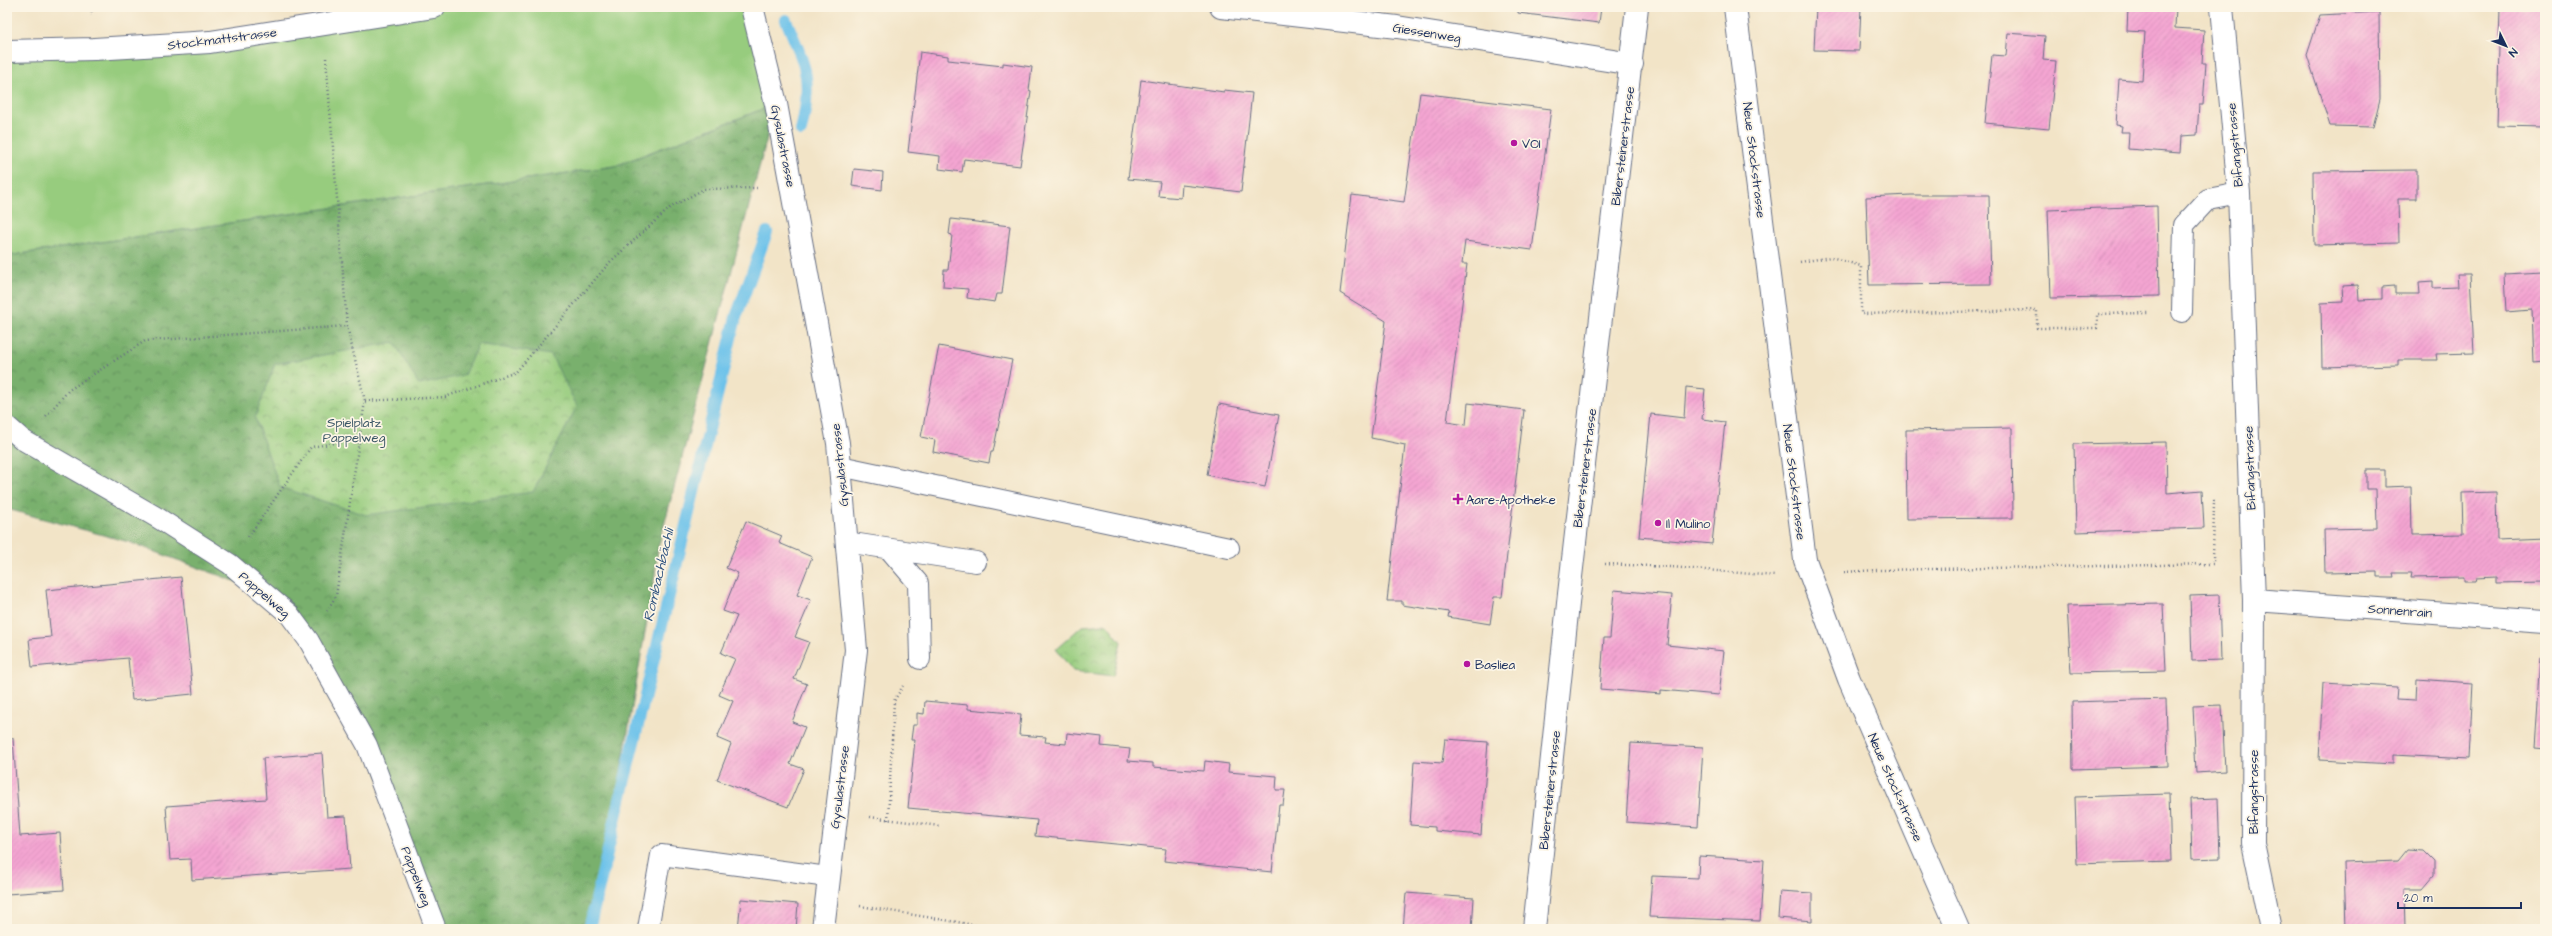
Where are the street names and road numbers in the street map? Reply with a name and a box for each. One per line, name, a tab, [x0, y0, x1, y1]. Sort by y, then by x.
street label: Giessenweg	[1391, 19, 1463, 48]
street label: Stockmattstrasse	[166, 23, 278, 55]
street label: Bibersteinerstrasse	[1607, 86, 1639, 207]
street label: Neue Stockstrasse	[1738, 101, 1770, 219]
street label: Bifangstrasse	[2222, 102, 2249, 188]
street label: Gysulastrasse	[765, 103, 800, 189]
street label: Bibersteinerstrasse	[1569, 408, 1601, 529]
street label: Gysulastrasse	[827, 422, 854, 507]
street label: Neue Stockstrasse	[1778, 423, 1810, 541]
street label: Bifangstrasse	[2240, 425, 2261, 510]
street label: Pappelweg	[234, 567, 294, 623]
street label: Sonnenrain	[2367, 600, 2433, 622]
street label: Bibersteinerstrasse	[1535, 730, 1565, 851]
street label: Neue Stockstrasse	[1863, 730, 1927, 844]
street label: Gysulastrasse	[826, 745, 855, 830]
street label: Bifangstrasse	[2245, 750, 2264, 834]
street label: Pappelweg	[395, 844, 436, 909]

